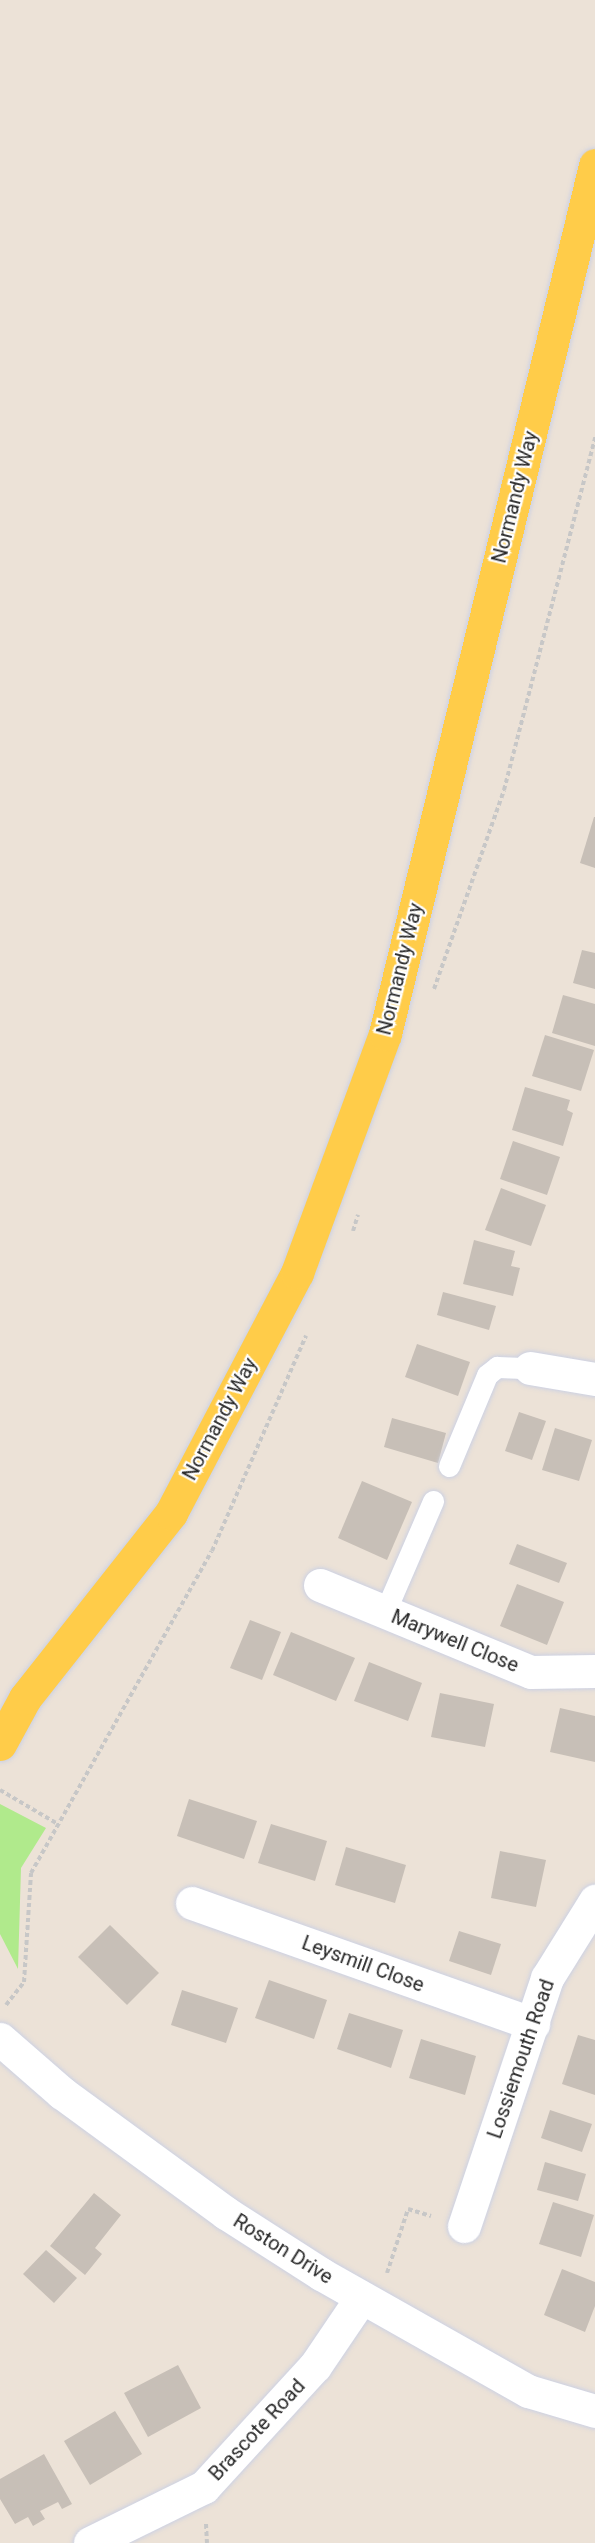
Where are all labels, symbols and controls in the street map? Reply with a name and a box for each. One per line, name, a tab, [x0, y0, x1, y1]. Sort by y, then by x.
street label: Normandy Way	[487, 428, 543, 566]
street label: Normandy Way	[372, 900, 428, 1038]
street label: Normandy Way	[178, 1354, 262, 1484]
street label: Marywell Close	[388, 1605, 522, 1677]
street label: Leysmill Close	[299, 1931, 427, 1997]
street label: Lossiemouth Road	[483, 1976, 559, 2142]
street label: Roston Drive	[229, 2209, 337, 2289]
street label: Brascote Road	[204, 2374, 310, 2486]

